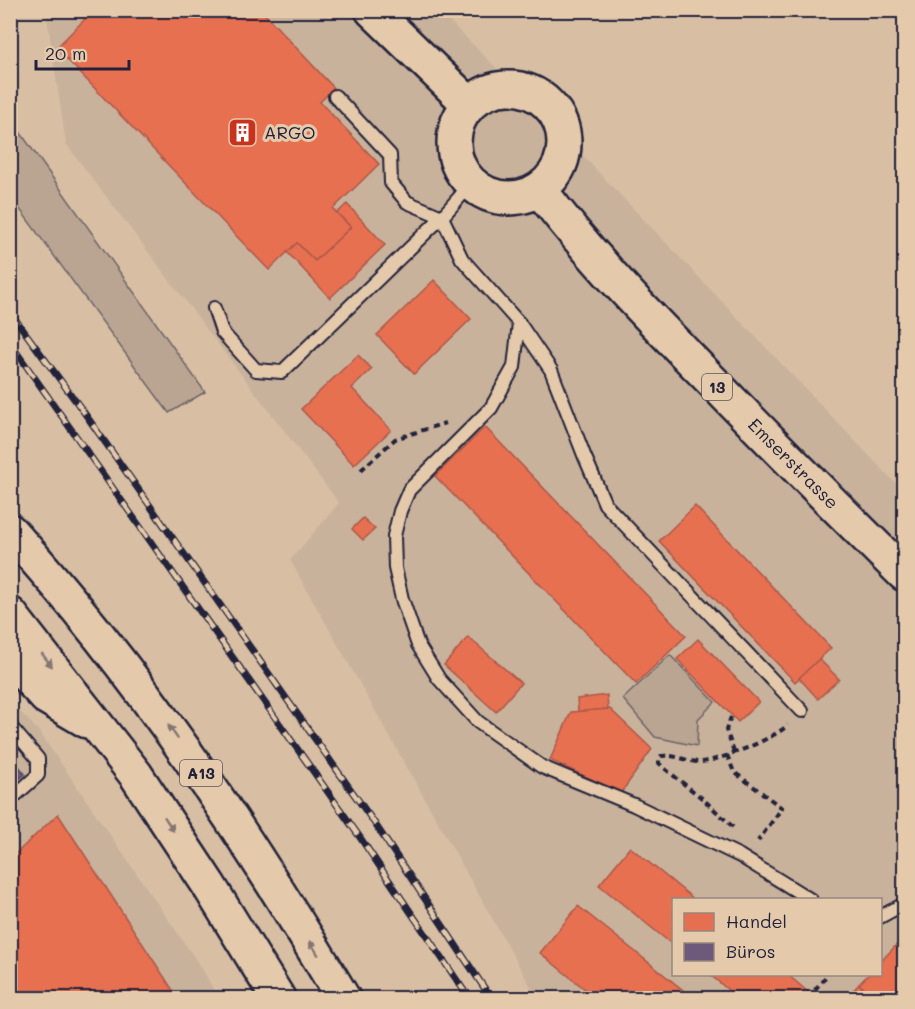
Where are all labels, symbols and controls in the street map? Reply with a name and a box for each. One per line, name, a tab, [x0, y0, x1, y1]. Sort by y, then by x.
scale bar	[36, 33, 129, 71]
text: 20 m	[45, 41, 86, 65]
building icon: ARGO	[227, 117, 259, 149]
place label: ARGO	[264, 120, 316, 144]
road number: 13	[702, 374, 732, 400]
street label: Emserstrasse	[743, 413, 844, 514]
one-way arrow	[40, 652, 53, 667]
one-way arrow	[167, 725, 179, 741]
road number: A13	[180, 760, 222, 786]
one-way arrow	[163, 815, 174, 832]
legend	[672, 898, 882, 976]
text: Handel	[726, 909, 787, 933]
text: Büros	[726, 939, 775, 963]
one-way arrow	[308, 940, 319, 956]

